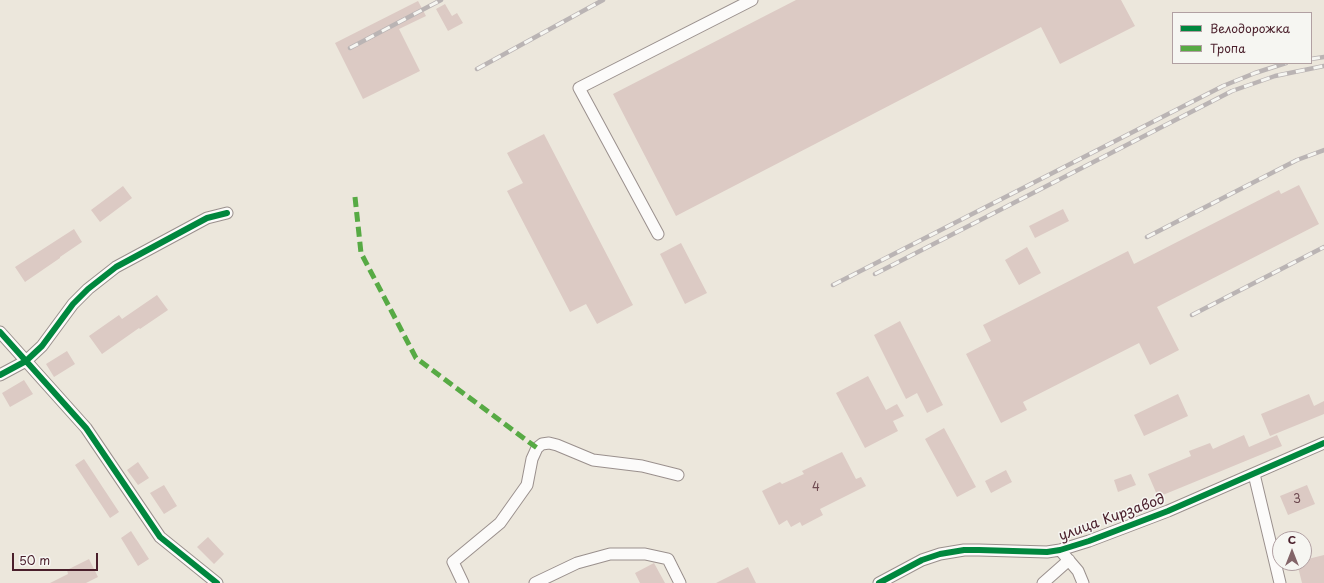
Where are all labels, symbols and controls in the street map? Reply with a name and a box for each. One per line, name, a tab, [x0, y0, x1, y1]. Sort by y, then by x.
legend	[1172, 12, 1312, 64]
text: Велодорожка	[1210, 19, 1290, 37]
text: Тропа	[1210, 39, 1246, 57]
house number: 4	[812, 481, 820, 495]
street label: улица Кирзавод	[1057, 491, 1167, 545]
house number: 3	[1293, 493, 1301, 507]
north arrow	[1272, 531, 1312, 571]
text: С	[1288, 531, 1296, 548]
scale bar	[14, 545, 100, 571]
text: 50 m	[19, 551, 50, 569]

